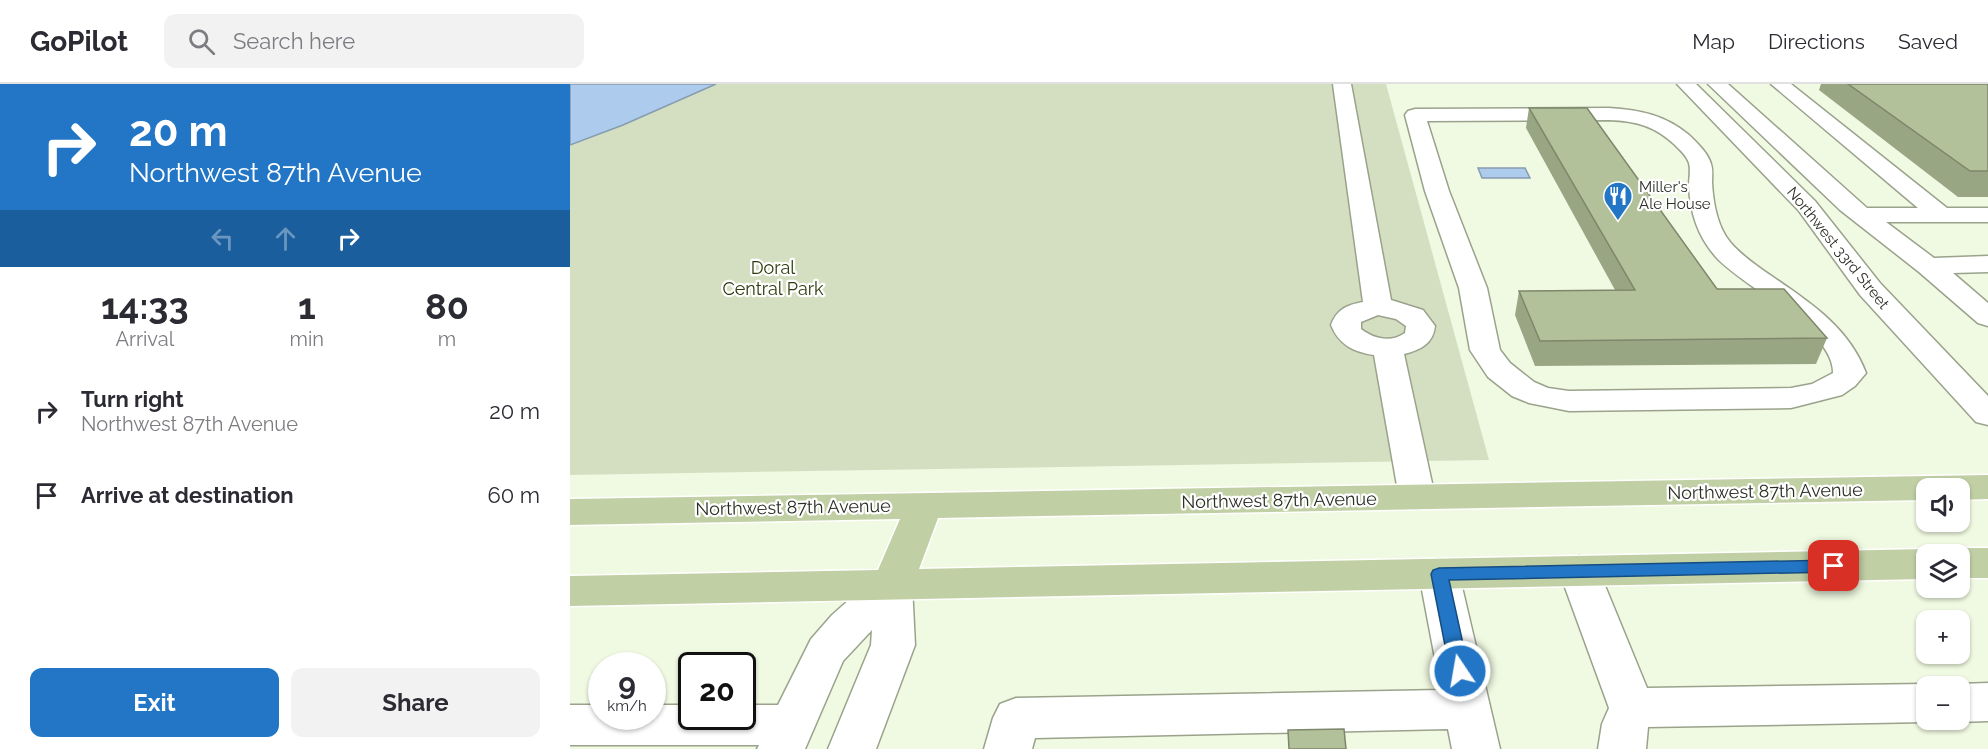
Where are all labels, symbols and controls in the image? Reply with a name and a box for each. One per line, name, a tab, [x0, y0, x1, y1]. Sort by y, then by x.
search box	[164, 14, 584, 68]
text: GoPilot	[30, 25, 128, 58]
icon: search	[185, 25, 218, 58]
text: Search here	[233, 28, 355, 54]
text: Map	[1692, 29, 1735, 54]
text: Directions	[1768, 29, 1865, 54]
text: Saved	[1898, 29, 1958, 54]
text: 20 m	[129, 107, 228, 156]
icon: right	[30, 108, 108, 186]
text: Northwest 87th Avenue	[129, 157, 422, 188]
place label: Miller's Ale House	[1639, 178, 1711, 213]
restaurant icon: Miller's Ale House	[1602, 180, 1634, 222]
street label: Northwest 33rd Street	[1783, 183, 1893, 313]
icon: left	[206, 222, 239, 255]
icon: ahead	[269, 222, 302, 255]
icon: right	[332, 222, 365, 255]
park label: Doral Central Park	[722, 257, 824, 299]
text: 14:33	[101, 285, 189, 327]
text: 1	[298, 285, 316, 327]
text: 80	[425, 285, 469, 327]
text: Arrival	[115, 327, 174, 351]
text: min	[290, 327, 324, 351]
text: m	[438, 327, 456, 351]
text: Turn right	[81, 386, 184, 412]
icon: right	[30, 395, 63, 428]
text: 20 m	[489, 398, 540, 424]
text: Northwest 87th Avenue	[81, 412, 298, 436]
map controls	[1916, 478, 1970, 730]
button: sound	[1916, 478, 1970, 532]
icon: arrive	[30, 479, 63, 512]
street label: Northwest 87th Avenue	[1667, 479, 1863, 503]
text: Arrive at destination	[81, 482, 294, 508]
text: 60 m	[487, 482, 540, 508]
street label: Northwest 87th Avenue	[1181, 488, 1377, 512]
street label: Northwest 87th Avenue	[695, 495, 891, 519]
pin	[1808, 540, 1859, 591]
button: layers	[1916, 544, 1970, 598]
icon: arrive	[1817, 549, 1850, 582]
button: +	[1916, 610, 1970, 664]
position arrow	[1428, 639, 1492, 703]
speed limit sign: 20	[678, 652, 756, 730]
text: 9	[618, 666, 636, 701]
button: Exit	[30, 668, 279, 737]
button: Share	[291, 668, 540, 737]
button: −	[1916, 676, 1970, 730]
text: km/h	[607, 697, 647, 715]

